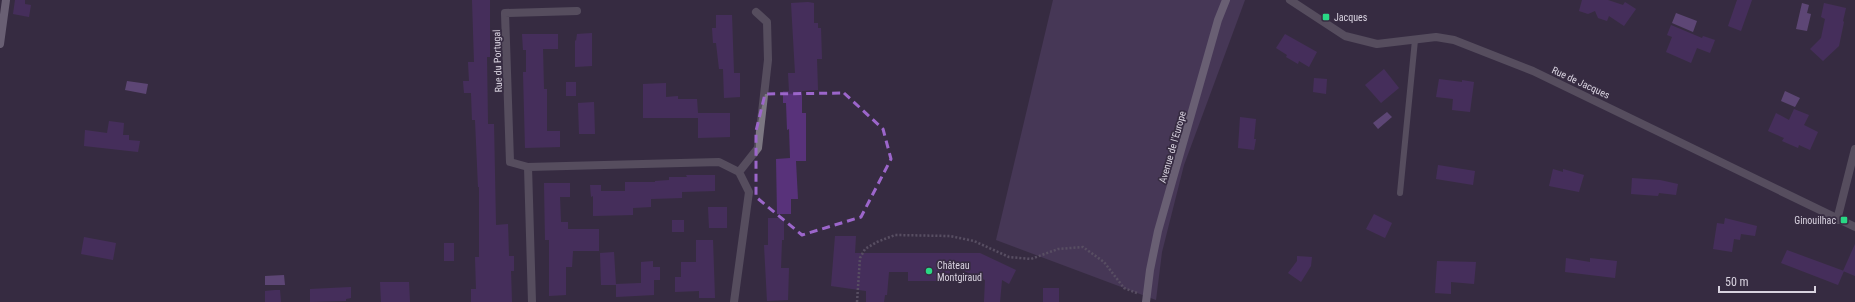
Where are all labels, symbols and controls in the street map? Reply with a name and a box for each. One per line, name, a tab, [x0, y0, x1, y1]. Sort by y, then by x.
marker: Jacques	[1321, 12, 1331, 22]
place label: Jacques	[1334, 12, 1368, 23]
street label: Rue du Portugal	[491, 29, 504, 93]
street label: Rue de Jacques	[1550, 64, 1612, 101]
street label: Avenue de l'Europe	[1157, 110, 1188, 184]
place label: Ginouilhac	[1794, 215, 1836, 226]
marker: Ginouilhac	[1839, 215, 1849, 225]
place label: Château Montgiraud	[937, 260, 982, 283]
marker: Château Montgiraud	[924, 266, 934, 276]
scale bar	[1719, 268, 1815, 294]
text: 50 m	[1725, 275, 1749, 289]

